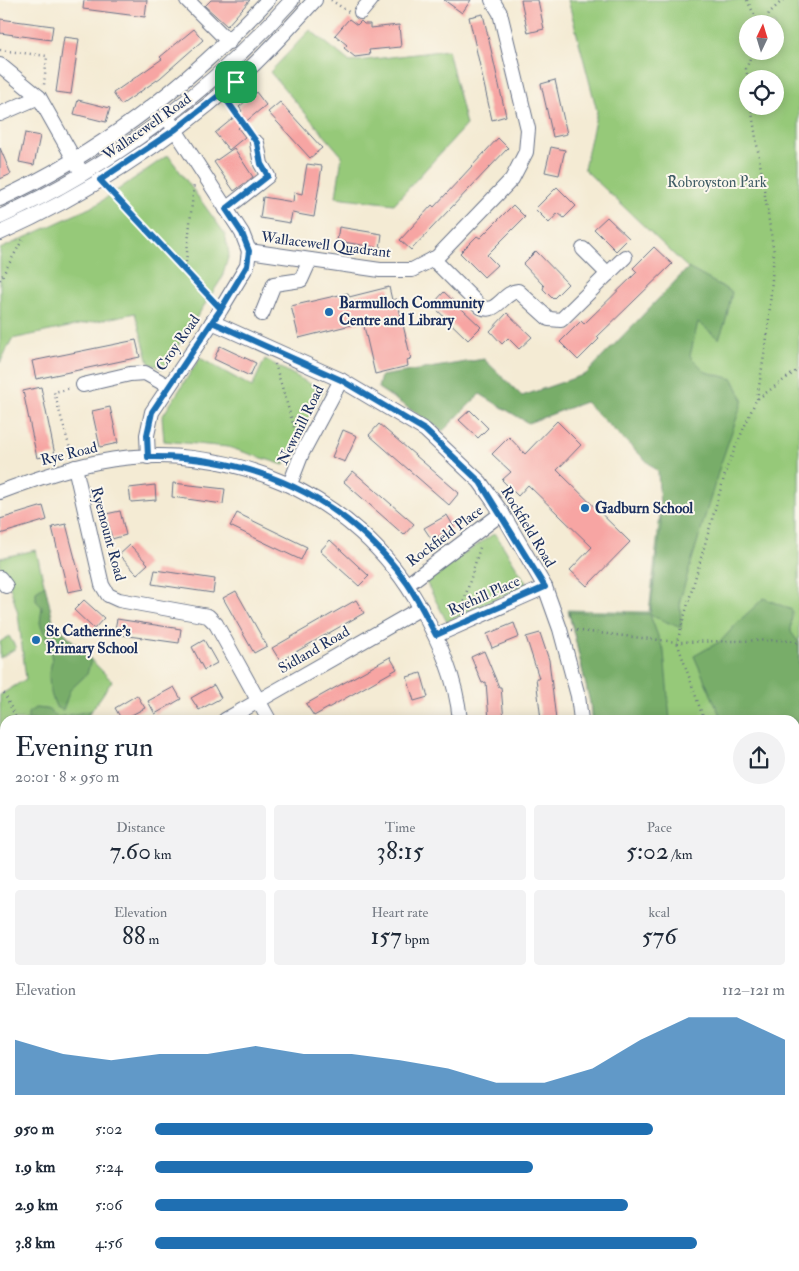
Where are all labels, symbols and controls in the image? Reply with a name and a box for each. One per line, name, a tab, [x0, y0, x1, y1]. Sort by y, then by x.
north arrow	[739, 15, 784, 60]
map controls	[739, 15, 784, 115]
pin	[215, 61, 257, 103]
icon: arrive	[222, 68, 250, 96]
button: locate	[739, 70, 784, 115]
street label: Wallacewell Road	[98, 89, 196, 165]
park label: Robroyston Park	[667, 173, 767, 192]
street label: Wallacewell Quadrant	[259, 227, 392, 262]
place label: Barmulloch Community Centre and Library	[339, 294, 485, 331]
marker: Barmulloch Community Centre and Library	[323, 306, 335, 318]
street label: Croy Road	[152, 311, 205, 375]
street label: Newmill Road	[274, 381, 329, 468]
street label: Rye Road	[39, 438, 100, 470]
street label: Rockfield Road	[496, 483, 560, 572]
street label: Ryemount Road	[86, 485, 130, 584]
place label: Gadburn School	[595, 499, 693, 518]
street label: Rockfield Place	[403, 501, 487, 571]
marker: Gadburn School	[579, 502, 591, 514]
street label: Ryehill Place	[445, 572, 523, 620]
place label: St Catherine's Primary School	[46, 622, 138, 659]
street label: Sidland Road	[275, 622, 354, 678]
marker: St Catherine's Primary School	[30, 634, 42, 646]
text: Evening run	[15, 730, 153, 765]
button: share	[733, 732, 785, 784]
text: 20:01 · 8 × 950 m	[15, 767, 119, 787]
text: Distance	[116, 819, 165, 836]
text: Time	[385, 819, 415, 836]
text: Pace	[647, 819, 672, 836]
text: 7.60	[110, 836, 151, 867]
text: 38:15	[376, 836, 424, 867]
text: 5:02	[626, 836, 669, 867]
text: km	[151, 846, 172, 863]
text: /km	[669, 846, 693, 863]
text: Elevation	[114, 904, 167, 921]
text: Heart rate	[371, 904, 428, 921]
text: kcal	[649, 904, 670, 921]
text: 88	[122, 921, 145, 952]
text: 157	[370, 921, 402, 952]
text: 576	[642, 921, 677, 952]
text: m	[145, 931, 159, 948]
text: bpm	[402, 931, 430, 948]
text: Elevation	[15, 980, 76, 1000]
text: 112–121 m	[722, 980, 785, 1000]
text: 950 m	[15, 1119, 54, 1139]
text: 5:02	[95, 1119, 122, 1139]
text: 1.9 km	[15, 1157, 55, 1177]
text: 5:24	[95, 1157, 123, 1177]
text: 2.9 km	[15, 1195, 58, 1215]
text: 5:06	[95, 1195, 122, 1215]
text: 3.8 km	[15, 1233, 55, 1253]
text: 4:56	[95, 1233, 123, 1253]

